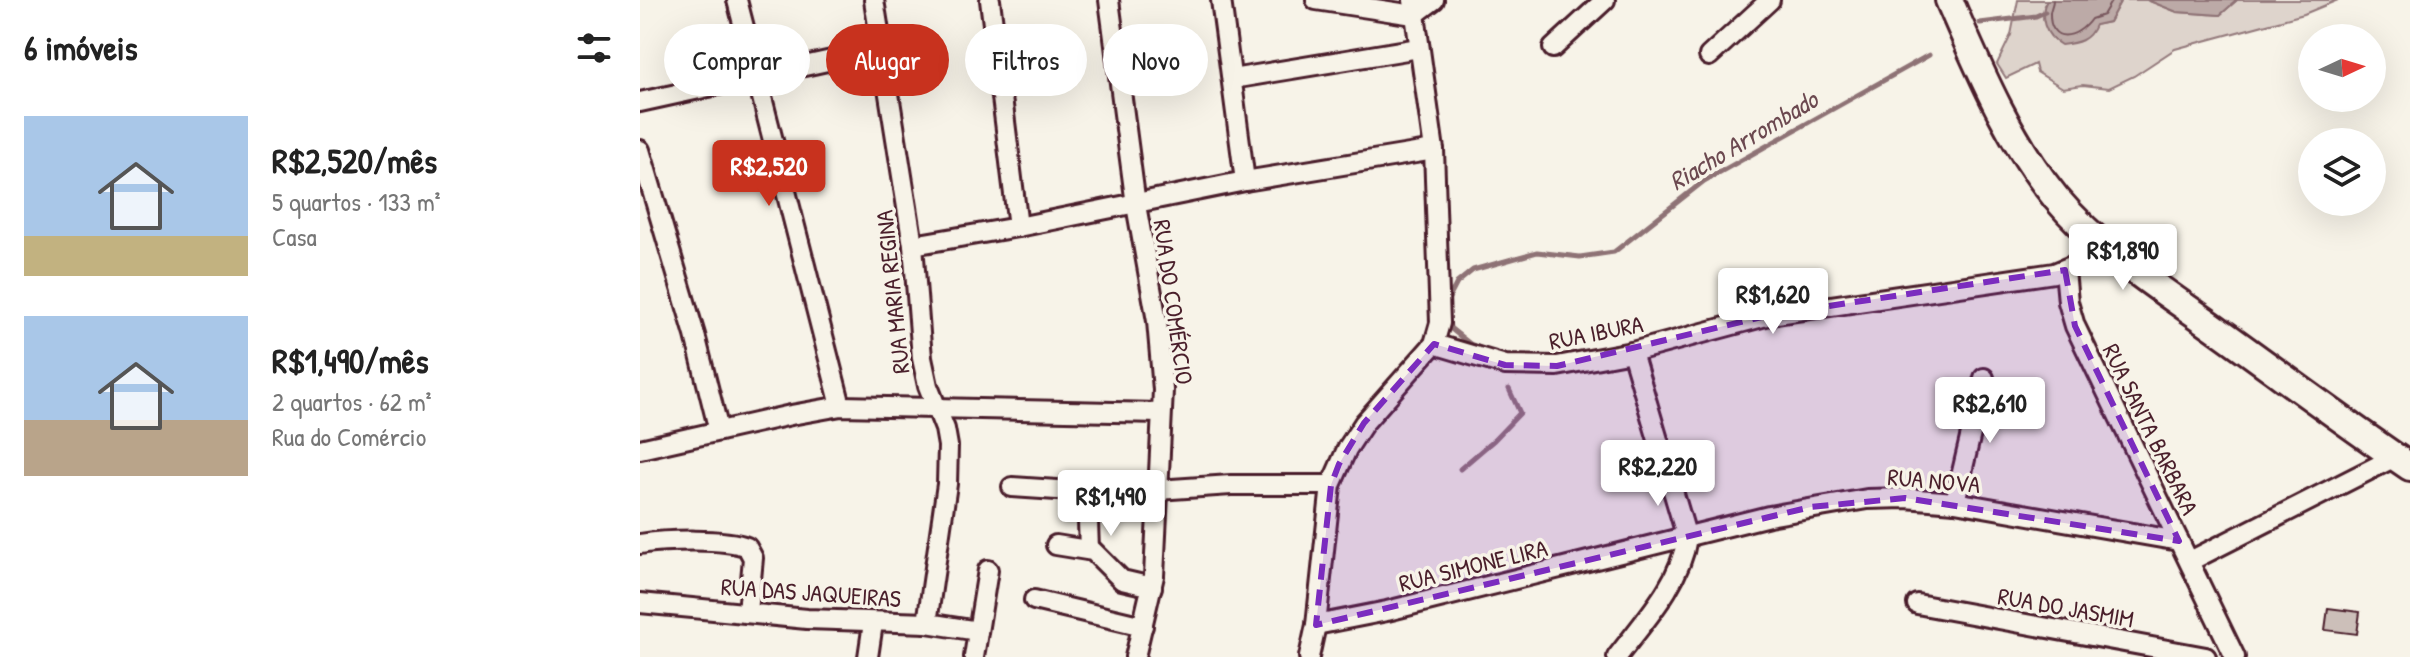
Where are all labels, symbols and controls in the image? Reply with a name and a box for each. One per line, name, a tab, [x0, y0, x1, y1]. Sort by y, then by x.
chip: Comprar	[664, 24, 810, 96]
chip: Alugar	[826, 24, 949, 96]
chip: Filtros	[965, 24, 1087, 96]
chip: Novo	[1103, 24, 1208, 96]
north arrow	[2298, 24, 2386, 112]
map controls	[2298, 24, 2386, 216]
text: 6 imóveis	[24, 25, 138, 71]
icon: filters	[572, 26, 616, 70]
water label: Riacho Arrombado	[1662, 81, 1826, 198]
button: layers	[2298, 128, 2386, 216]
text: R$2,520/mês	[272, 138, 437, 184]
pin: R$2,520	[695, 140, 843, 208]
icon: home	[88, 148, 184, 244]
text: R$2,520	[730, 148, 808, 183]
text: 5 quartos · 133 m²	[272, 184, 441, 219]
street label: RUA MARIA REGINA	[867, 208, 916, 375]
street label: RUA DO COMÉRCIO	[1147, 218, 1201, 386]
text: Casa	[272, 219, 317, 254]
pin: R$1,890	[2049, 224, 2197, 292]
text: R$1,890	[2087, 232, 2159, 267]
pin: R$1,620	[1699, 268, 1847, 336]
text: R$1,620	[1736, 276, 1810, 311]
street label: RUA IBURA	[1546, 307, 1646, 357]
text: R$1,490/mês	[272, 338, 428, 384]
street label: RUA SANTA BARBARA	[2096, 338, 2206, 520]
icon: home	[88, 348, 184, 444]
pin: R$2,610	[1916, 377, 2064, 445]
text: 2 quartos · 62 m²	[272, 384, 432, 419]
text: R$2,610	[1953, 385, 2027, 420]
text: Rua do Comércio	[272, 419, 426, 454]
pin: R$2,220	[1584, 440, 1732, 508]
text: R$2,220	[1619, 448, 1697, 483]
street label: RUA NOVA	[1886, 460, 1982, 500]
pin: R$1,490	[1037, 470, 1185, 538]
text: R$1,490	[1076, 478, 1146, 513]
street label: RUA SIMONE LIRA	[1396, 531, 1551, 599]
street label: RUA DAS JAQUEIRAS	[720, 570, 902, 614]
street label: RUA DO JASMIM	[1996, 579, 2136, 635]

